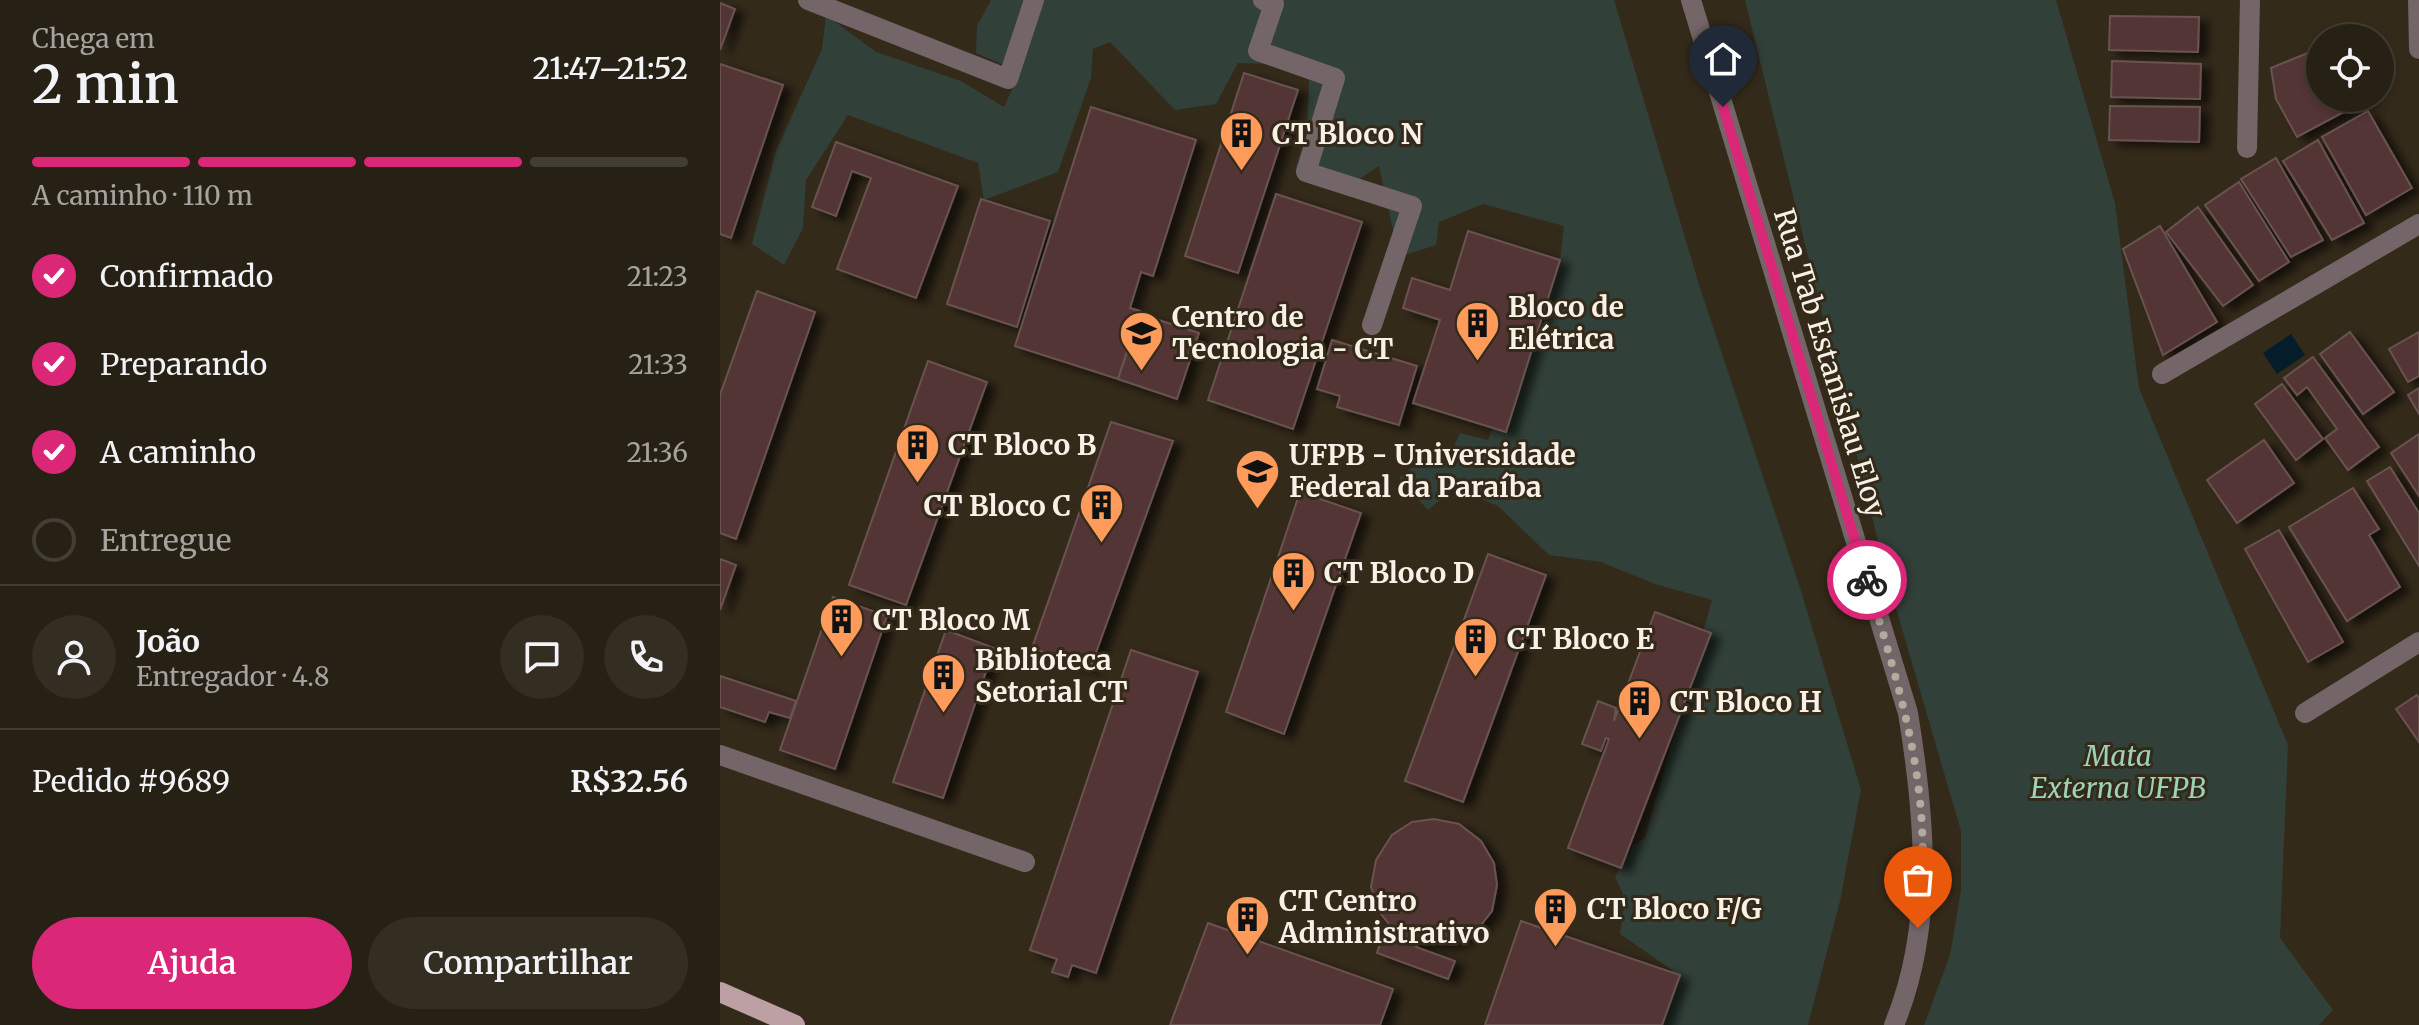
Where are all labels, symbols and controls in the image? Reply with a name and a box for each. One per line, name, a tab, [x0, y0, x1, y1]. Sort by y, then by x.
text: Chega em	[32, 22, 155, 55]
map controls	[2306, 24, 2394, 112]
button: locate	[2306, 24, 2394, 112]
pin	[1689, 25, 1757, 107]
icon: home	[1701, 37, 1745, 81]
text: 21:47–21:52	[533, 49, 688, 87]
text: 2 min	[32, 52, 179, 117]
building icon: CT Bloco N	[1217, 110, 1265, 173]
place label: CT Bloco N	[1272, 116, 1423, 152]
text: A caminho · 110 m	[32, 179, 253, 212]
street label: Rua Tab Estanislau Eloy	[1766, 204, 1894, 523]
icon: check	[32, 254, 76, 298]
text: Confirmado	[100, 257, 273, 295]
text: 21:23	[627, 260, 688, 293]
place label: Bloco de Elétrica	[1508, 289, 1624, 357]
place label: Centro de Tecnologia - CT	[1172, 299, 1393, 367]
building icon: Bloco de Elétrica	[1453, 299, 1501, 362]
school or university icon: Centro de Tecnologia - CT	[1117, 309, 1165, 372]
icon: check	[32, 342, 76, 386]
text: Preparando	[100, 345, 267, 383]
text: 21:33	[628, 348, 688, 381]
building icon: CT Bloco B	[893, 421, 941, 484]
place label: CT Bloco B	[948, 427, 1096, 463]
icon: check	[32, 430, 76, 474]
text: A caminho	[100, 433, 256, 471]
text: 21:36	[626, 436, 688, 469]
place label: UFPB - Universidade Federal da Paraíba	[1289, 437, 1576, 505]
school or university icon: UFPB - Universidade Federal da Paraíba	[1234, 447, 1282, 510]
building icon: CT Bloco C	[1078, 482, 1126, 545]
place label: CT Bloco C	[924, 488, 1071, 524]
text: Entregue	[100, 521, 231, 559]
courier	[1827, 540, 1907, 620]
building icon: CT Bloco D	[1269, 549, 1317, 612]
place label: CT Bloco D	[1324, 555, 1474, 591]
icon: bike	[1845, 558, 1889, 602]
building icon: CT Bloco M	[818, 596, 866, 659]
place label: CT Bloco M	[873, 602, 1031, 638]
button: person	[32, 615, 116, 699]
button: chat	[500, 615, 584, 699]
button: phone	[604, 615, 688, 699]
building icon: CT Bloco E	[1452, 615, 1500, 678]
place label: CT Bloco E	[1507, 621, 1654, 657]
text: João	[136, 622, 200, 660]
place label: Biblioteca Setorial CT	[975, 642, 1128, 710]
building icon: Biblioteca Setorial CT	[920, 652, 968, 715]
text: Entregador · 4.8	[136, 660, 329, 693]
building icon: CT Bloco H	[1615, 678, 1663, 741]
place label: CT Bloco H	[1670, 684, 1822, 720]
park label: Mata Externa UFPB	[2030, 738, 2206, 806]
text: Pedido #9689	[32, 762, 230, 800]
text: R$32.56	[570, 762, 688, 800]
pin	[1884, 846, 1952, 928]
icon: bag	[1896, 858, 1940, 902]
place label: CT Centro Administrativo	[1278, 883, 1489, 951]
building icon: CT Bloco F/G	[1532, 885, 1580, 948]
place label: CT Bloco F/G	[1587, 891, 1762, 927]
building icon: CT Centro Administrativo	[1224, 893, 1272, 956]
button: Ajuda	[32, 917, 352, 1009]
button: Compartilhar	[368, 917, 688, 1009]

